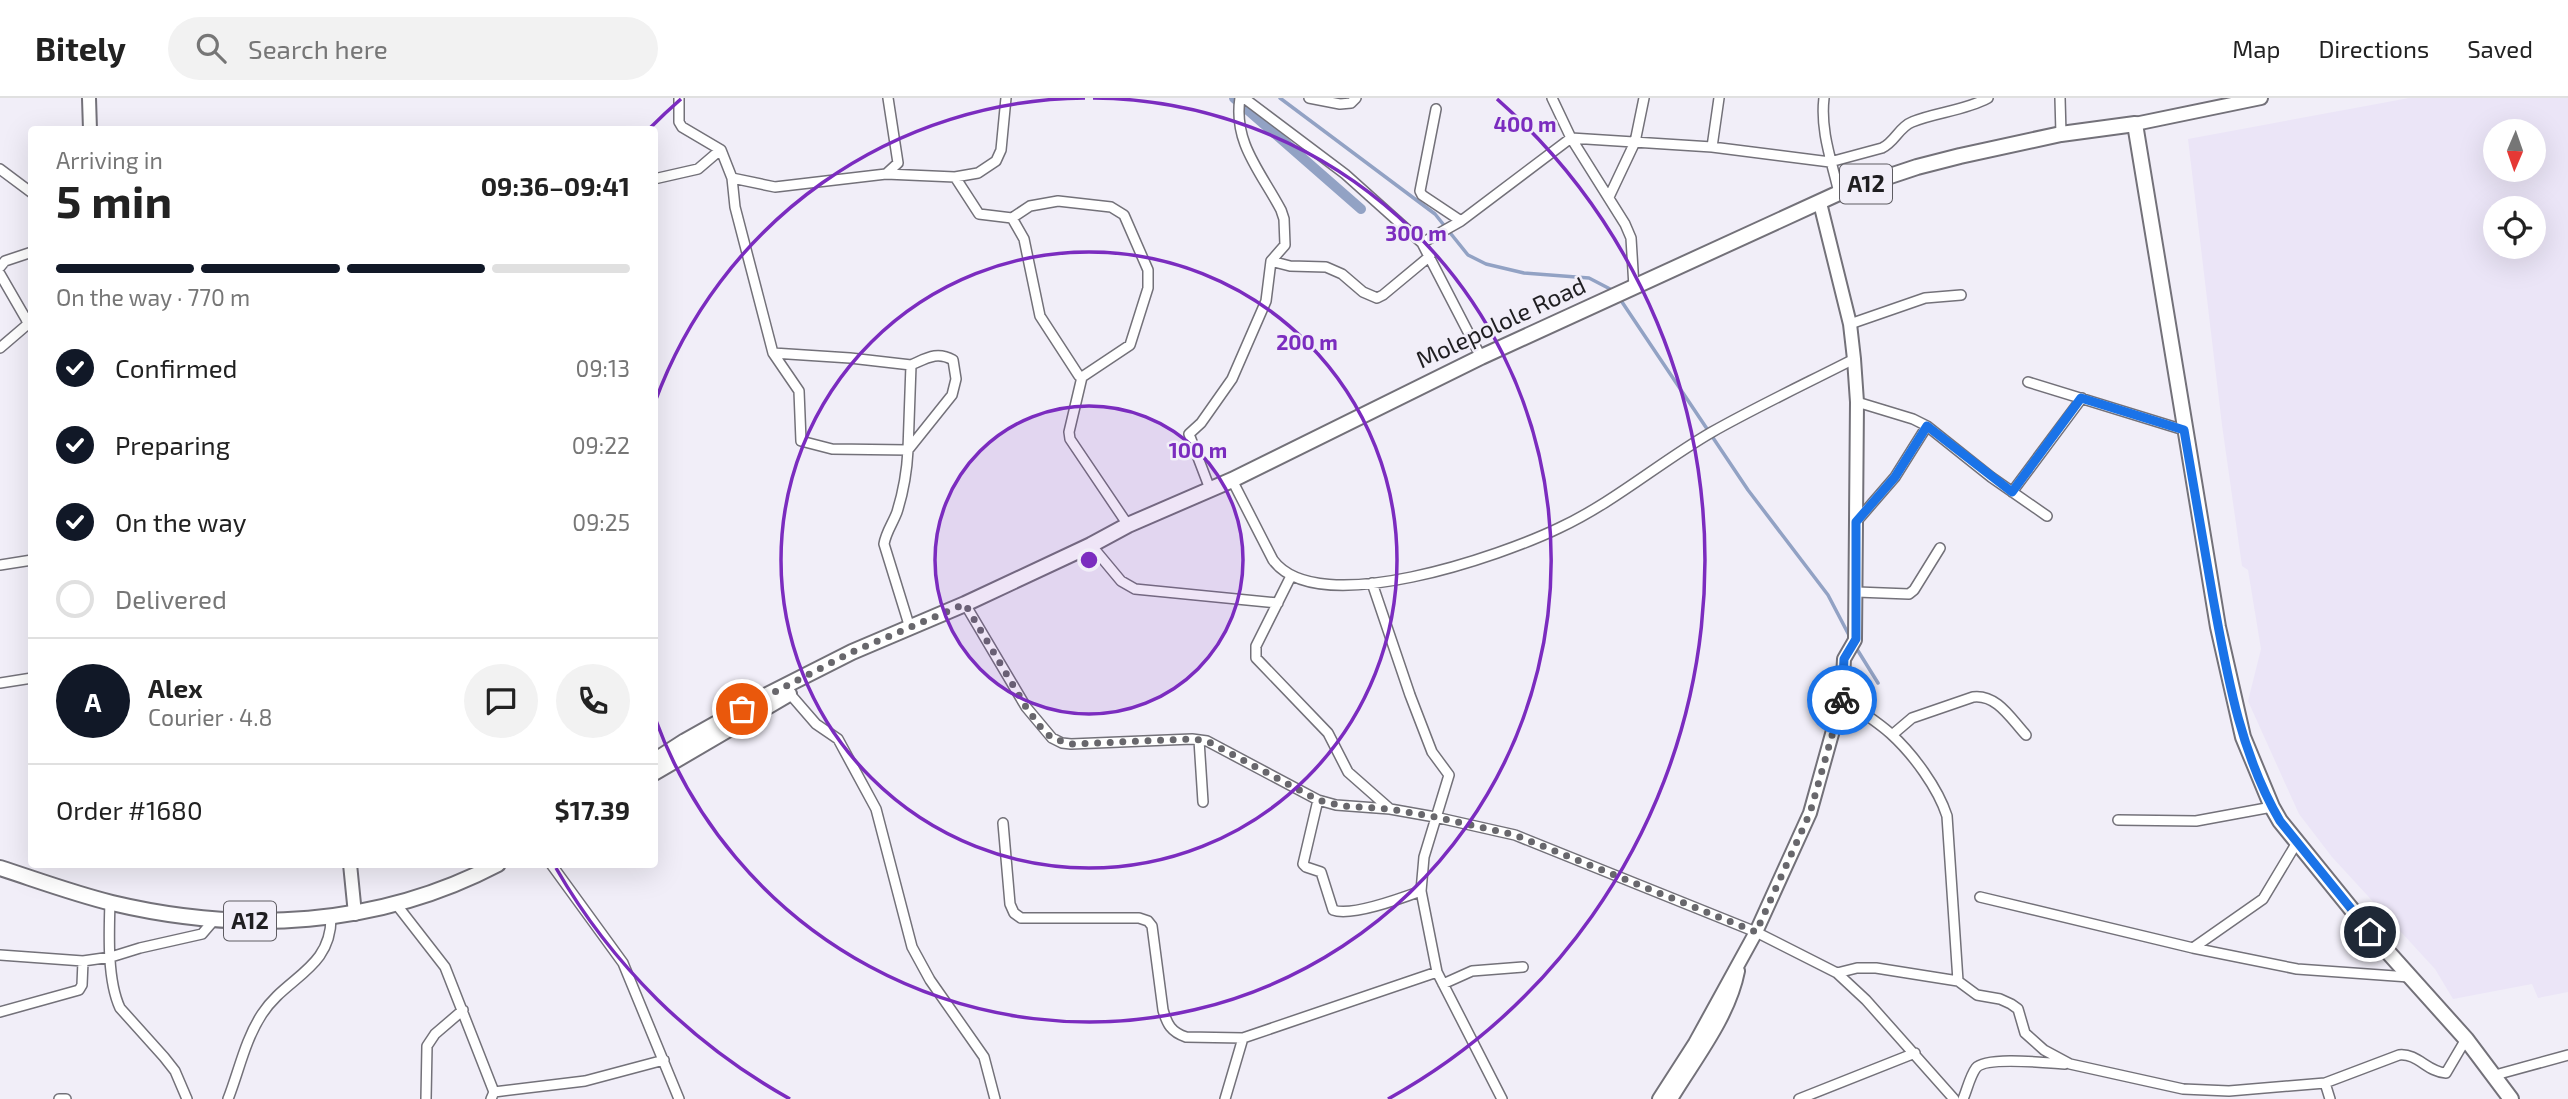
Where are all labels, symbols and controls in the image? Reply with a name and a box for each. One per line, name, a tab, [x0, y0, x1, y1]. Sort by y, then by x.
search box	[168, 17, 658, 80]
text: Bitely	[35, 28, 126, 68]
icon: search	[192, 29, 230, 67]
text: Search here	[248, 33, 388, 64]
text: Map	[2232, 34, 2280, 63]
text: Directions	[2318, 34, 2429, 63]
text: Saved	[2467, 34, 2533, 63]
text: 400 m	[1494, 111, 1556, 136]
north arrow	[2483, 119, 2546, 182]
map controls	[2483, 119, 2546, 259]
text: Arriving in	[56, 146, 163, 174]
road number: A12	[1840, 164, 1892, 204]
text: 09:36–09:41	[481, 170, 630, 201]
text: 5 min	[56, 172, 172, 227]
button: locate	[2483, 196, 2546, 259]
text: 300 m	[1385, 220, 1447, 245]
street label: Molepolole Road	[1411, 270, 1590, 374]
text: On the way · 770 m	[56, 283, 250, 311]
text: 200 m	[1276, 329, 1338, 354]
icon: check	[56, 349, 94, 387]
text: Confirmed	[115, 352, 238, 383]
text: 09:13	[576, 354, 630, 382]
icon: check	[56, 426, 94, 464]
text: Preparing	[115, 429, 230, 460]
text: 09:22	[572, 431, 630, 459]
text: 100 m	[1169, 437, 1227, 462]
icon: check	[56, 503, 94, 541]
text: On the way	[115, 506, 246, 537]
text: 09:25	[572, 508, 630, 536]
centre of rings	[1077, 548, 1101, 572]
text: Delivered	[115, 583, 227, 614]
button: chat	[464, 664, 538, 738]
button: phone	[556, 664, 630, 738]
courier	[1807, 665, 1877, 735]
text: Alex	[148, 672, 203, 703]
pin	[712, 679, 772, 739]
icon: bike	[1823, 681, 1861, 719]
text: A	[85, 686, 101, 717]
icon: bag	[723, 690, 761, 728]
text: Courier · 4.8	[148, 703, 272, 731]
text: Order #1680	[56, 794, 203, 825]
text: $17.39	[555, 794, 630, 825]
road number: A12	[224, 902, 276, 940]
pin	[2340, 902, 2400, 962]
icon: home	[2351, 913, 2389, 951]

